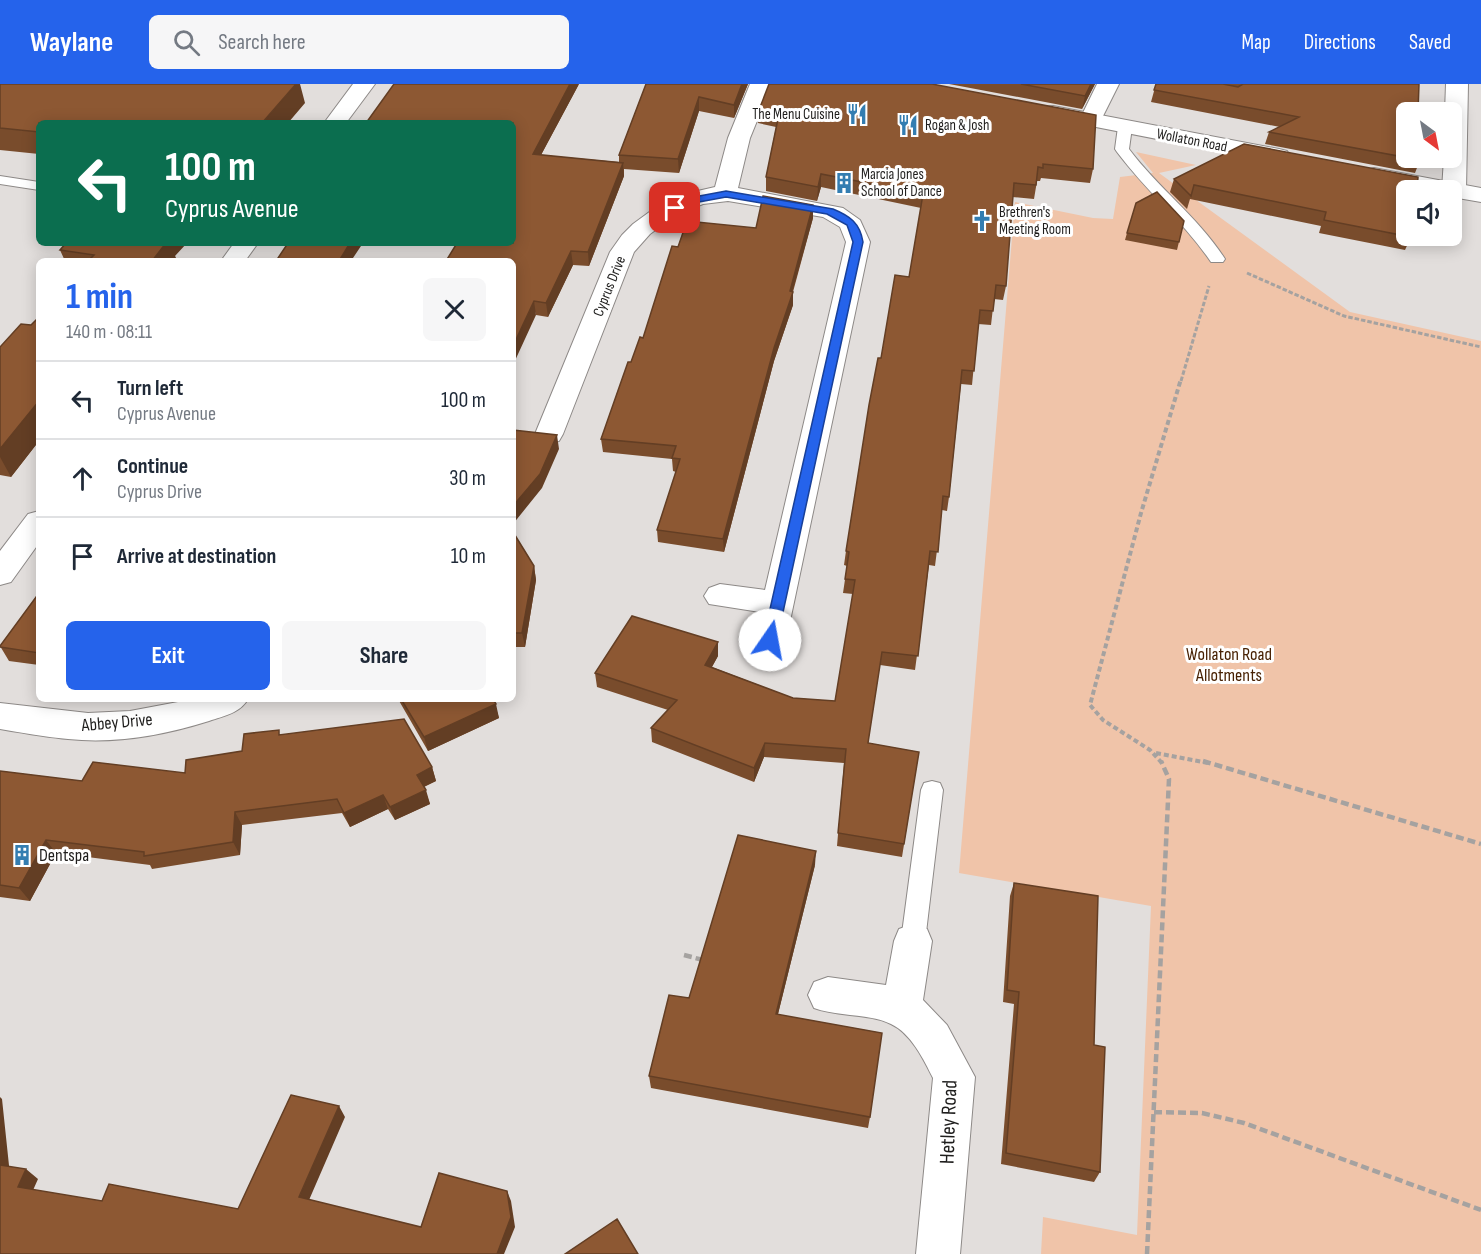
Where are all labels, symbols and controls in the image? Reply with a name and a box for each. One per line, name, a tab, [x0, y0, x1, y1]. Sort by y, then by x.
search box	[149, 15, 569, 69]
text: Waylane	[30, 26, 113, 59]
icon: search	[170, 26, 203, 59]
text: Search here	[218, 29, 306, 56]
text: Map	[1241, 30, 1271, 55]
text: Directions	[1304, 30, 1376, 55]
text: Saved	[1409, 30, 1451, 55]
restaurant icon: The Menu Cuisine	[845, 102, 869, 126]
north arrow	[1396, 102, 1462, 168]
map controls	[1396, 102, 1462, 246]
place label: The Menu Cuisine	[752, 105, 840, 124]
restaurant icon: Rogan & Josh	[896, 113, 920, 137]
place label: Rogan & Josh	[925, 116, 989, 135]
street label: Wollaton Road	[1155, 124, 1229, 157]
text: 100 m	[165, 142, 256, 193]
icon: left	[66, 144, 144, 222]
place label: Marcia Jones School of Dance	[861, 165, 942, 201]
building icon: Marcia Jones School of Dance	[832, 171, 856, 195]
button: sound	[1396, 180, 1462, 246]
pin	[649, 182, 700, 233]
icon: arrive	[658, 191, 691, 224]
text: Cyprus Avenue	[165, 193, 299, 225]
place label: Brethren's Meeting Room	[999, 203, 1071, 239]
church icon: Brethren's Meeting Room	[970, 209, 994, 233]
street label: Cyprus Drive	[589, 253, 630, 319]
text: 1 min	[66, 276, 133, 319]
button: close	[423, 278, 486, 341]
text: 140 m · 08:11	[66, 320, 152, 344]
text: Turn left	[117, 375, 183, 402]
icon: left	[66, 384, 99, 417]
text: 100 m	[441, 387, 486, 414]
text: Cyprus Avenue	[117, 402, 216, 426]
text: Continue	[117, 453, 188, 480]
icon: ahead	[66, 462, 99, 495]
text: 30 m	[449, 465, 486, 492]
text: Cyprus Drive	[117, 480, 202, 504]
icon: arrive	[66, 540, 99, 573]
text: Arrive at destination	[117, 543, 276, 570]
text: 10 m	[451, 543, 486, 570]
position arrow	[738, 608, 802, 672]
button: Exit	[66, 621, 270, 690]
button: Share	[282, 621, 486, 690]
park label: Wollaton Road Allotments	[1186, 644, 1272, 686]
street label: Abbey Drive	[80, 709, 153, 736]
building icon: Dentspa	[10, 843, 34, 867]
place label: Dentspa	[39, 845, 89, 866]
street label: Hetley Road	[935, 1080, 962, 1164]

